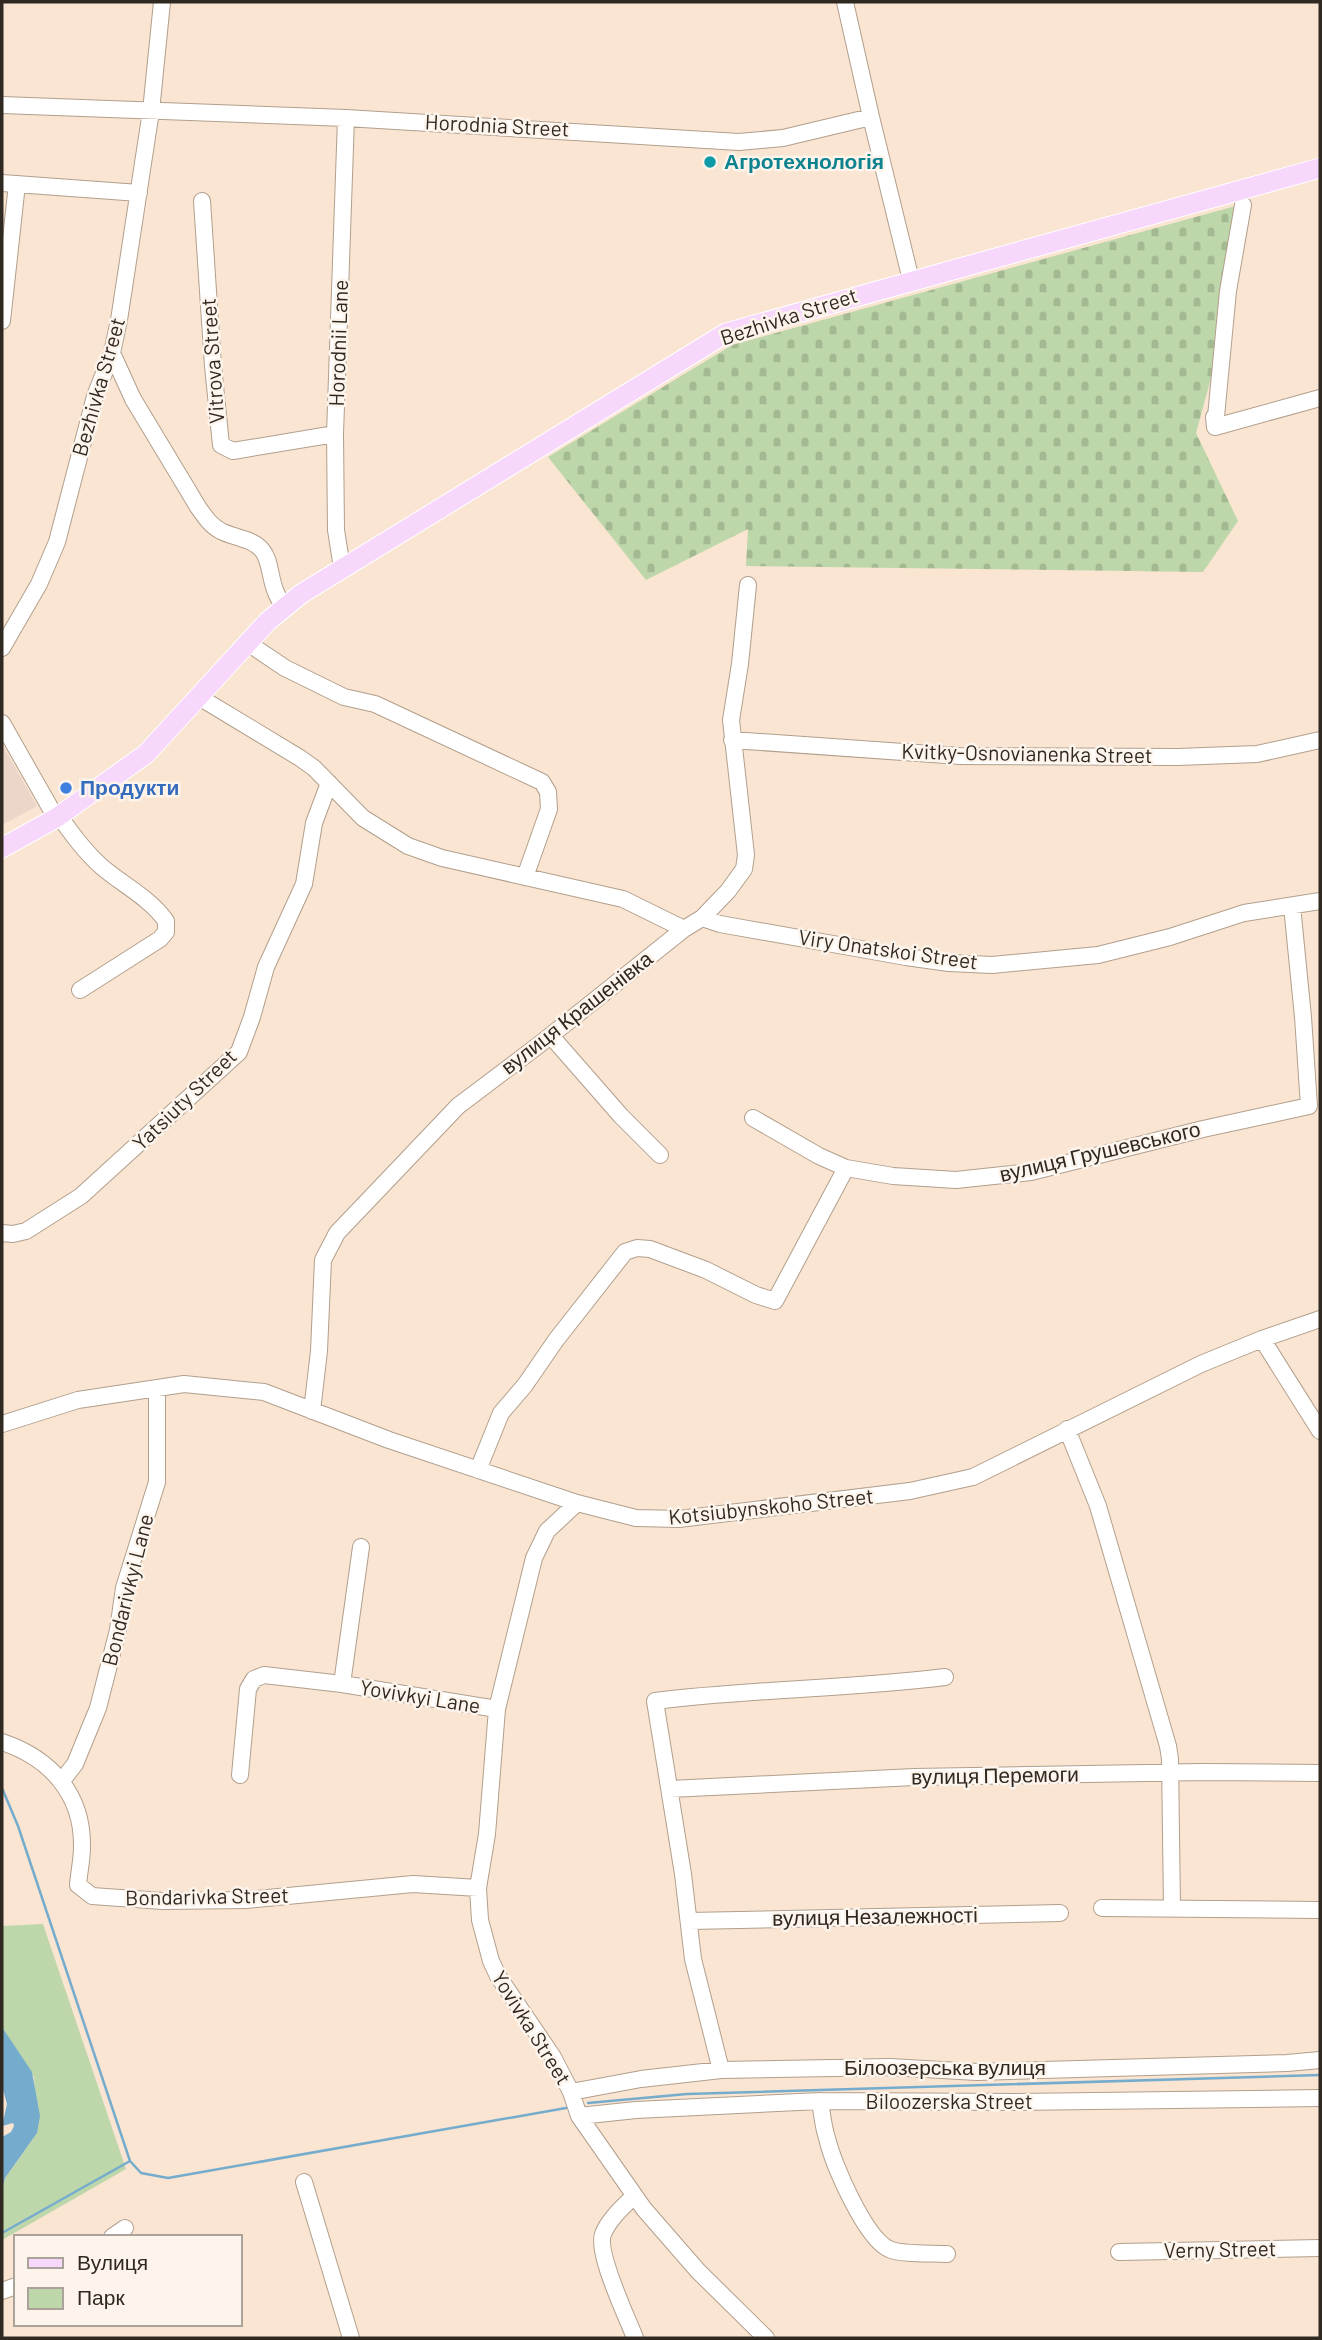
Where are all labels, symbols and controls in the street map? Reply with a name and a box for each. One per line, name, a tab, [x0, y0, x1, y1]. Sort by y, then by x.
street label: Horodnia Street	[424, 108, 570, 141]
place label: Агротехнологія	[724, 148, 884, 173]
marker: Агротехнологія	[702, 154, 718, 170]
street label: Horodnii Lane	[323, 279, 352, 407]
street label: Bezhivka Street	[717, 282, 860, 350]
street label: Vitrova Street	[195, 297, 228, 425]
street label: Bezhivka Street	[66, 314, 129, 459]
street label: Kvitky-Osnovianenka Street	[901, 738, 1153, 767]
place label: Продукти	[80, 774, 179, 799]
marker: Продукти	[58, 780, 74, 796]
street label: Viry Onatskoi Street	[797, 924, 980, 973]
street label: вулиця Крашенівка	[495, 945, 657, 1079]
street label: Yatsiuty Street	[127, 1043, 241, 1155]
street label: вулиця Грушевського	[997, 1115, 1203, 1186]
street label: Kotsiubynskoho Street	[667, 1482, 875, 1529]
street label: Bondarivkyi Lane	[96, 1511, 158, 1668]
street label: Yovivkyi Lane	[358, 1674, 482, 1717]
street label: вулиця Перемоги	[911, 1761, 1079, 1788]
street label: Bondarivka Street	[125, 1882, 289, 1909]
street label: вулиця Незалежності	[772, 1901, 978, 1930]
street label: Yovivka Street	[487, 1966, 577, 2089]
street label: Білоозерська вулиця	[844, 2054, 1046, 2079]
street label: Biloozerska Street	[865, 2088, 1033, 2113]
legend	[14, 2235, 242, 2326]
street label: Verny Street	[1163, 2235, 1276, 2262]
text: Вулиця	[77, 2249, 148, 2274]
text: Парк	[77, 2284, 125, 2309]

